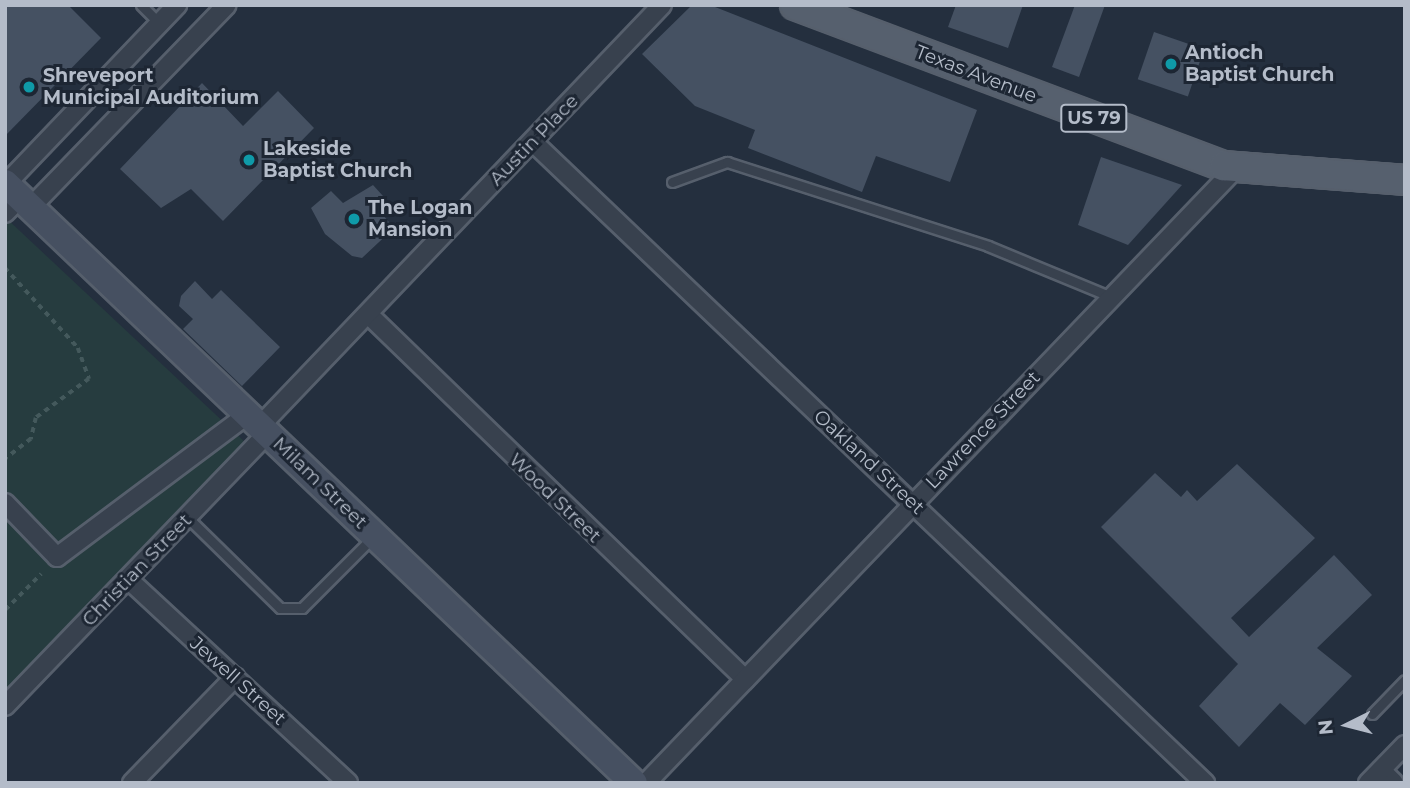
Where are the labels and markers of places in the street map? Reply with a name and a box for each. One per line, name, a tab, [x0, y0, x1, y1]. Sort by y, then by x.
place label: Antioch Baptist Church	[1185, 42, 1334, 86]
marker: Antioch Baptist Church	[1163, 56, 1179, 72]
place label: Shreveport Municipal Auditorium	[43, 65, 259, 109]
marker: Shreveport Municipal Auditorium	[21, 79, 37, 95]
place label: Lakeside Baptist Church	[263, 138, 412, 182]
marker: Lakeside Baptist Church	[241, 152, 257, 168]
place label: The Logan Mansion	[368, 197, 472, 241]
marker: The Logan Mansion	[346, 211, 362, 227]

